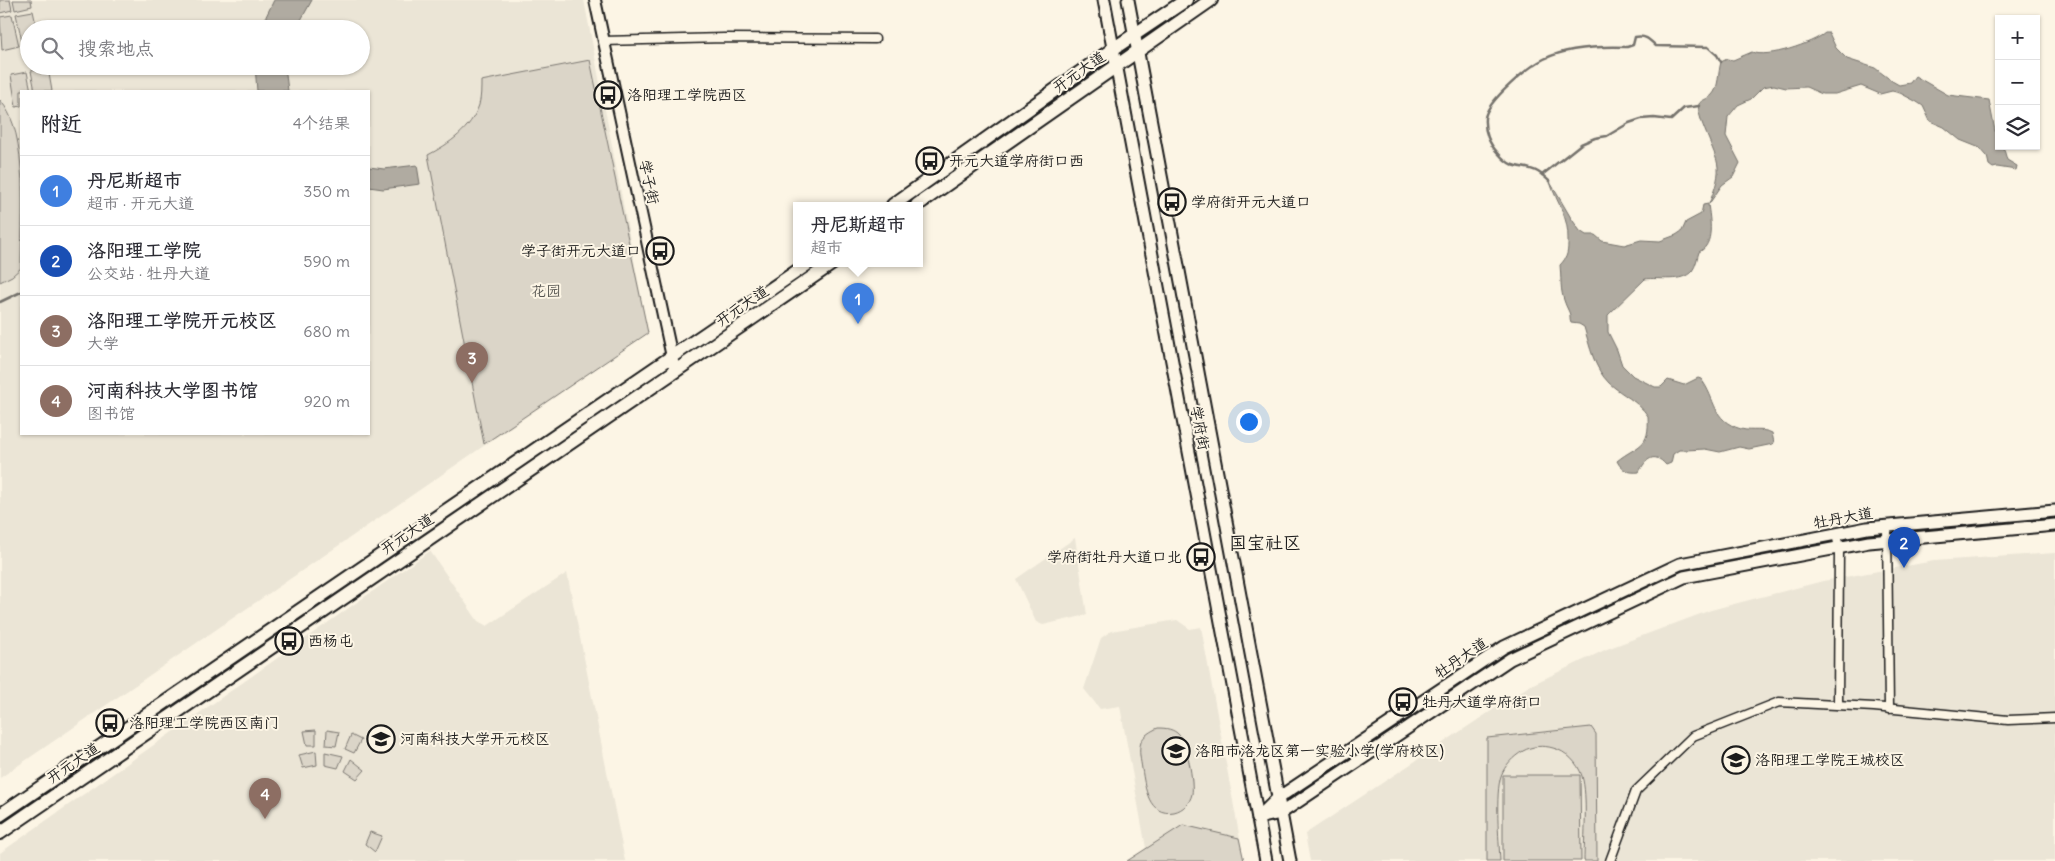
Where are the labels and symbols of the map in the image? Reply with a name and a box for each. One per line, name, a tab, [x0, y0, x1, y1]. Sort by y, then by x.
street label: 开元大道	[1049, 47, 1109, 97]
bus stop icon: 洛阳理工学院西区	[593, 80, 623, 110]
place label: 洛阳理工学院西区	[627, 85, 747, 104]
bus stop icon: 开元大道学府街口西	[915, 146, 945, 176]
place label: 开元大道学府街口西	[949, 151, 1084, 170]
street label: 学子街	[636, 158, 663, 206]
bus stop icon: 学府街开元大道口	[1157, 187, 1187, 217]
place label: 学府街开元大道口	[1191, 192, 1311, 211]
bus stop icon: 学子街开元大道口	[645, 236, 675, 266]
place label: 学子街开元大道口	[521, 241, 641, 260]
park label: 花园	[531, 281, 561, 300]
street label: 开元大道	[712, 281, 772, 330]
pin: 1	[842, 283, 874, 324]
pin: 3	[456, 342, 488, 383]
street label: 学府街	[1187, 404, 1214, 452]
your location	[1236, 409, 1262, 435]
street label: 牡丹大道	[1812, 503, 1874, 532]
street label: 开元大道	[377, 509, 437, 558]
pin: 2	[1888, 527, 1920, 568]
district label: 国宝社区	[1229, 531, 1301, 554]
bus stop icon: 学府街牡丹大道口北	[1186, 542, 1216, 572]
place label: 学府街牡丹大道口北	[1047, 547, 1182, 566]
bus stop icon: 西杨屯	[274, 626, 304, 656]
place label: 西杨屯	[308, 631, 353, 650]
street label: 牡丹大道	[1431, 633, 1491, 682]
bus stop icon: 牡丹大道学府街口	[1388, 687, 1418, 717]
place label: 牡丹大道学府街口	[1422, 692, 1542, 711]
bus stop icon: 洛阳理工学院西区南门	[95, 708, 125, 738]
place label: 洛阳理工学院西区南门	[129, 713, 279, 732]
school or university icon: 河南科技大学开元校区	[366, 724, 396, 754]
place label: 河南科技大学开元校区	[400, 729, 550, 748]
school or university icon: 洛阳市洛龙区第一实验小学(学府校区)	[1161, 736, 1191, 766]
street label: 开元大道	[43, 738, 103, 787]
place label: 洛阳市洛龙区第一实验小学(学府校区)	[1195, 741, 1444, 760]
school or university icon: 洛阳理工学院王城校区	[1721, 745, 1751, 775]
place label: 洛阳理工学院王城校区	[1755, 750, 1905, 769]
pin: 4	[249, 778, 281, 819]

